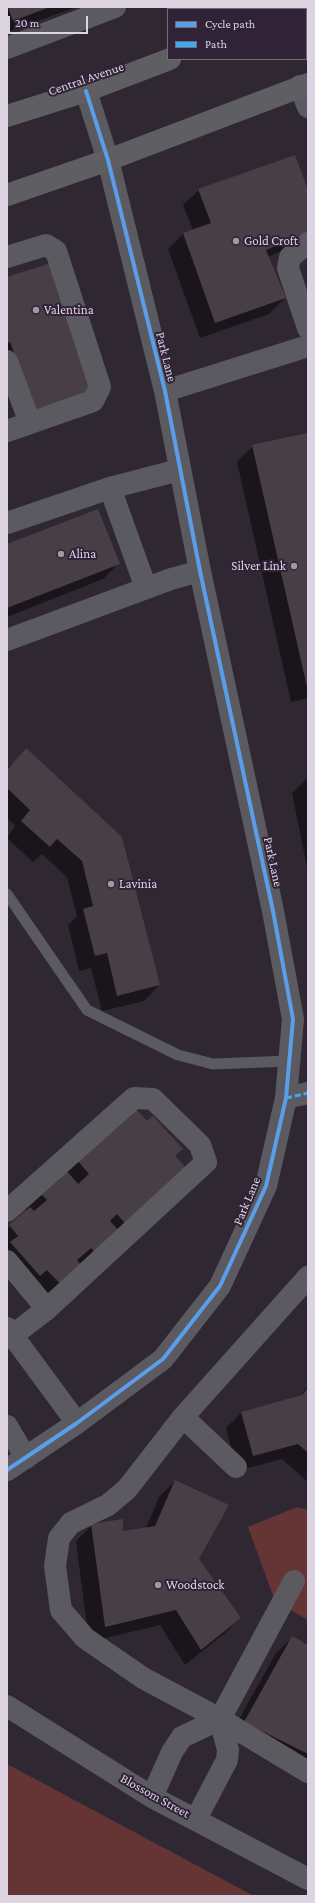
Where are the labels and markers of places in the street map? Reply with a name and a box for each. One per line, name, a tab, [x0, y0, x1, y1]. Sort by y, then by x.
place label: Gold Croft	[244, 233, 298, 249]
marker: Gold Croft	[231, 236, 241, 246]
place label: Valentina	[44, 302, 94, 318]
marker: Valentina	[31, 305, 41, 315]
place label: Alina	[69, 546, 96, 562]
marker: Alina	[56, 549, 66, 559]
place label: Silver Link	[231, 558, 286, 574]
marker: Silver Link	[289, 561, 299, 571]
place label: Lavinia	[119, 876, 157, 892]
marker: Lavinia	[106, 879, 116, 889]
place label: Woodstock	[166, 1577, 224, 1593]
marker: Woodstock	[153, 1580, 163, 1590]

